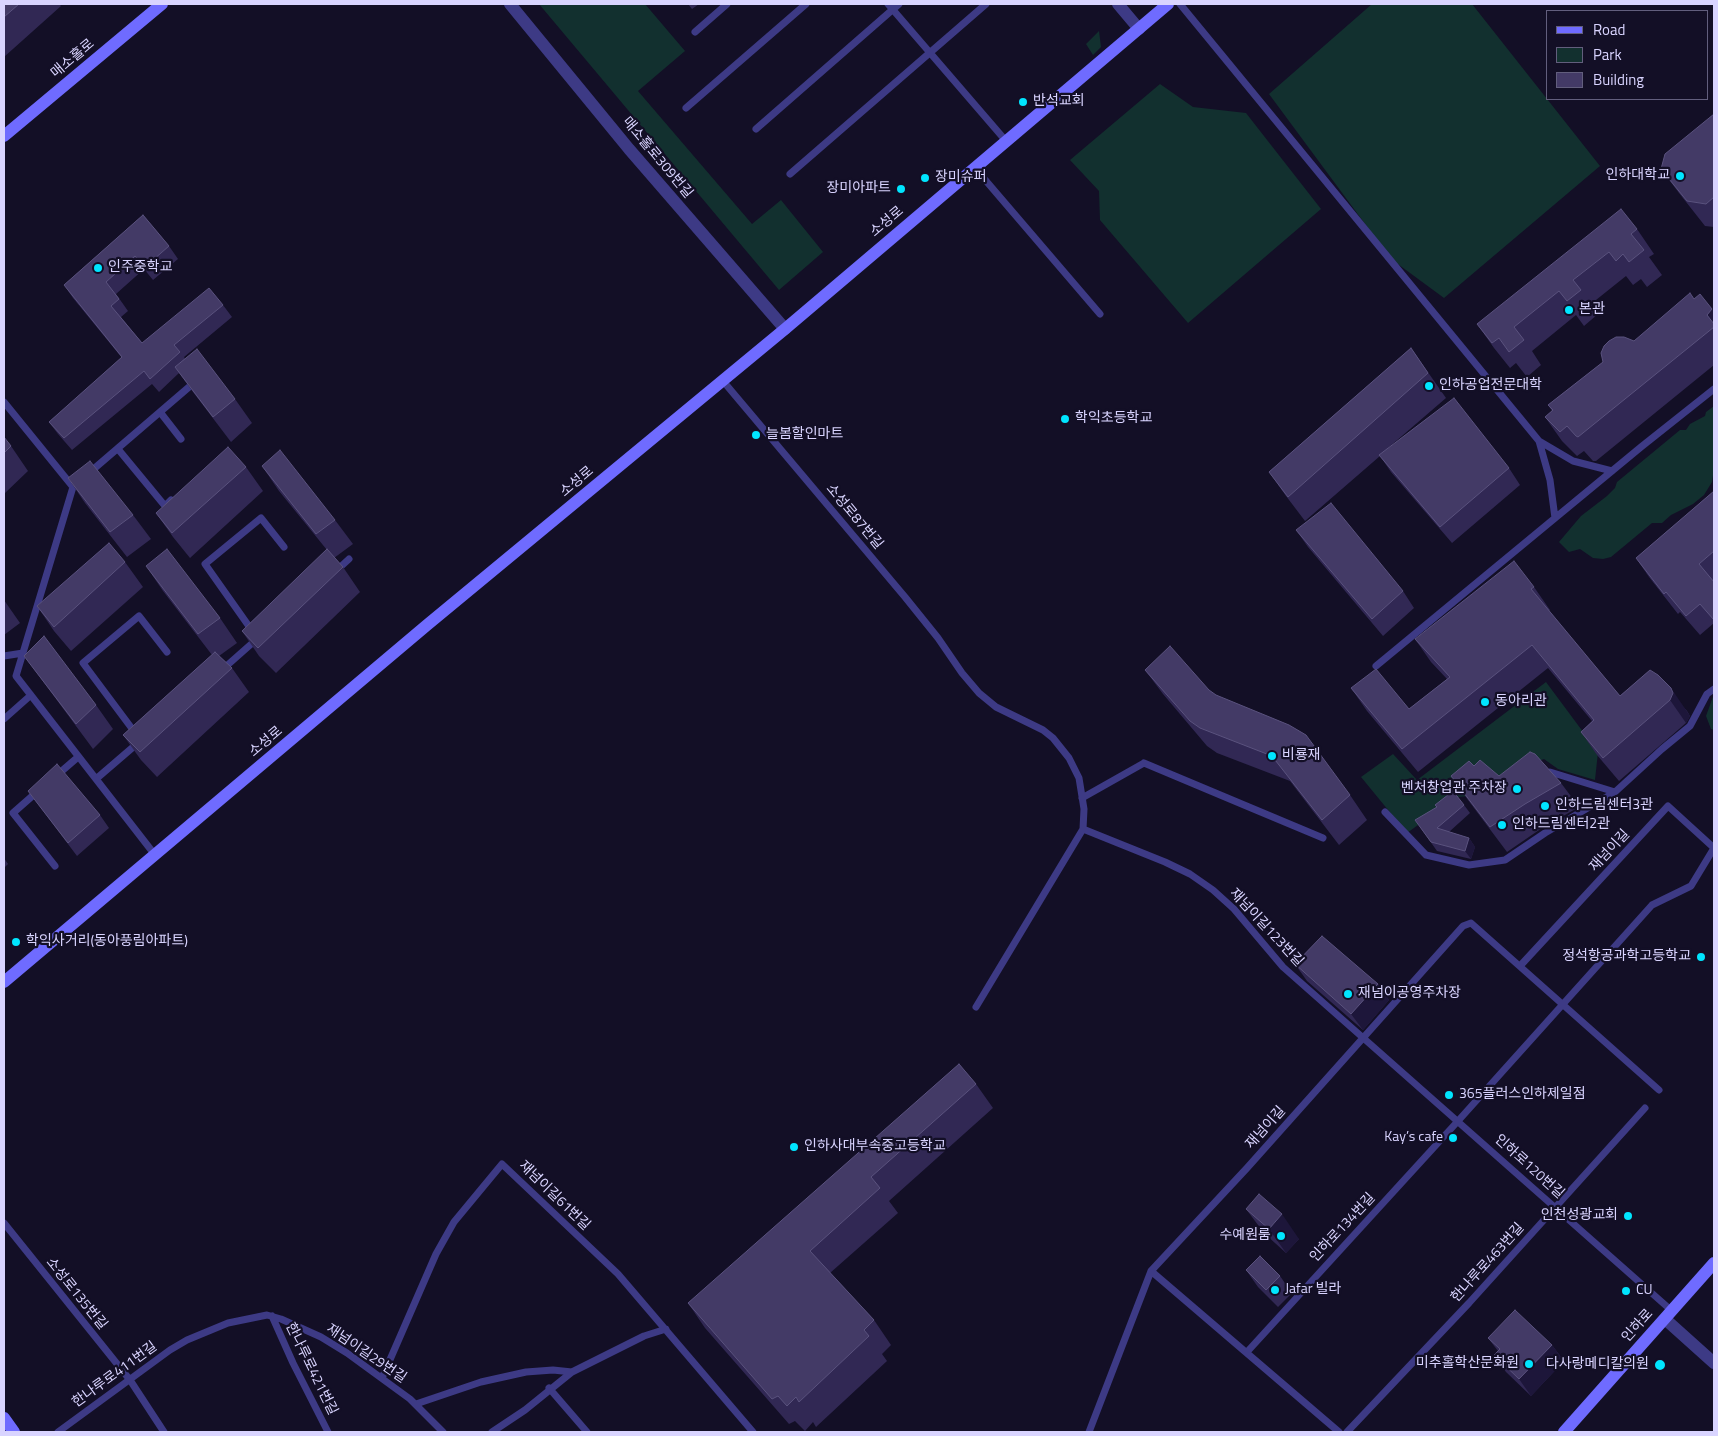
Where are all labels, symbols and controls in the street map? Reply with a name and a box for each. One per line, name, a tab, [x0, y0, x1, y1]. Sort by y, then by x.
legend	[1546, 10, 1708, 100]
text: Road	[1593, 18, 1625, 41]
street label: 매소홀로	[48, 36, 98, 82]
text: Park	[1593, 43, 1622, 66]
text: Building	[1593, 68, 1644, 91]
place label: 반석교회	[1033, 94, 1085, 110]
marker: 반석교회	[1017, 96, 1029, 108]
street label: 매소홀로309번길	[618, 114, 696, 202]
place label: 인하대학교	[1606, 168, 1670, 184]
place label: 장미슈퍼	[935, 170, 987, 186]
marker: 인하대학교	[1674, 170, 1686, 182]
marker: 장미슈퍼	[919, 172, 931, 184]
place label: 장미아파트	[827, 181, 891, 197]
marker: 장미아파트	[895, 183, 907, 195]
street label: 소성로	[867, 203, 907, 241]
place label: 인주중학교	[108, 260, 172, 276]
marker: 인주중학교	[92, 262, 104, 274]
place label: 본관	[1579, 302, 1605, 318]
marker: 본관	[1563, 304, 1575, 316]
place label: 인하공업전문대학	[1439, 378, 1542, 394]
marker: 인하공업전문대학	[1423, 380, 1435, 392]
place label: 학익초등학교	[1075, 411, 1152, 427]
marker: 학익초등학교	[1059, 413, 1071, 425]
place label: 늘봄할인마트	[766, 427, 843, 443]
marker: 늘봄할인마트	[750, 429, 762, 441]
street label: 소성로	[557, 463, 597, 501]
street label: 소성로87번길	[822, 481, 886, 553]
place label: 동아리관	[1495, 694, 1547, 710]
marker: 동아리관	[1479, 696, 1491, 708]
street label: 소성로	[246, 723, 286, 761]
place label: 비룡재	[1282, 748, 1321, 764]
marker: 비룡재	[1266, 750, 1278, 762]
place label: 벤처창업관 주차장	[1401, 781, 1507, 797]
marker: 벤처창업관 주차장	[1511, 783, 1523, 795]
place label: 인하드림센터3관	[1555, 798, 1653, 814]
marker: 인하드림센터3관	[1539, 800, 1551, 812]
place label: 인하드림센터2관	[1512, 817, 1610, 833]
marker: 인하드림센터2관	[1496, 819, 1508, 831]
street label: 재넘이길	[1586, 826, 1634, 876]
street label: 재넘이길123번길	[1225, 885, 1307, 971]
place label: 학익사거리(동아풍림아파트)	[26, 934, 188, 950]
marker: 학익사거리(동아풍림아파트)	[10, 936, 22, 948]
place label: 정석항공과학고등학교	[1562, 949, 1691, 965]
marker: 정석항공과학고등학교	[1695, 951, 1707, 963]
place label: 재넘이공영주차장	[1358, 986, 1461, 1002]
marker: 재넘이공영주차장	[1342, 988, 1354, 1000]
place label: 365플러스인하제일점	[1459, 1087, 1586, 1103]
marker: 365플러스인하제일점	[1443, 1089, 1455, 1101]
street label: 재넘이길	[1243, 1103, 1289, 1153]
place label: Kay’s cafe	[1384, 1130, 1443, 1146]
street label: 인하로120번길	[1491, 1131, 1567, 1203]
marker: Kay’s cafe	[1447, 1132, 1459, 1144]
place label: 인하사대부속중고등학교	[804, 1139, 946, 1155]
marker: 인하사대부속중고등학교	[788, 1141, 800, 1153]
street label: 재넘이길61번길	[515, 1158, 593, 1234]
street label: 인하로134번길	[1307, 1190, 1379, 1266]
place label: 인천성광교회	[1541, 1208, 1618, 1224]
marker: 인천성광교회	[1622, 1210, 1634, 1222]
street label: 한나루로463번길	[1448, 1220, 1528, 1306]
place label: 수예원룸	[1219, 1228, 1271, 1244]
marker: 수예원룸	[1275, 1230, 1287, 1242]
street label: 소성로135번길	[42, 1255, 110, 1333]
place label: Jafar 빌라	[1285, 1282, 1341, 1298]
place label: CU	[1636, 1283, 1653, 1299]
marker: Jafar 빌라	[1269, 1284, 1281, 1296]
marker: CU	[1620, 1285, 1632, 1297]
street label: 인하로	[1619, 1306, 1657, 1346]
street label: 한나루로421번길	[281, 1320, 341, 1418]
street label: 재넘이길29번길	[323, 1321, 409, 1387]
street label: 한나루로411번길	[69, 1339, 161, 1411]
place label: 미추홀학산문화원	[1416, 1356, 1519, 1372]
place label: 다사랑메디칼의원	[1546, 1357, 1649, 1373]
marker: 미추홀학산문화원	[1523, 1358, 1535, 1370]
marker: 다사랑메디칼의원	[1653, 1358, 1667, 1372]

